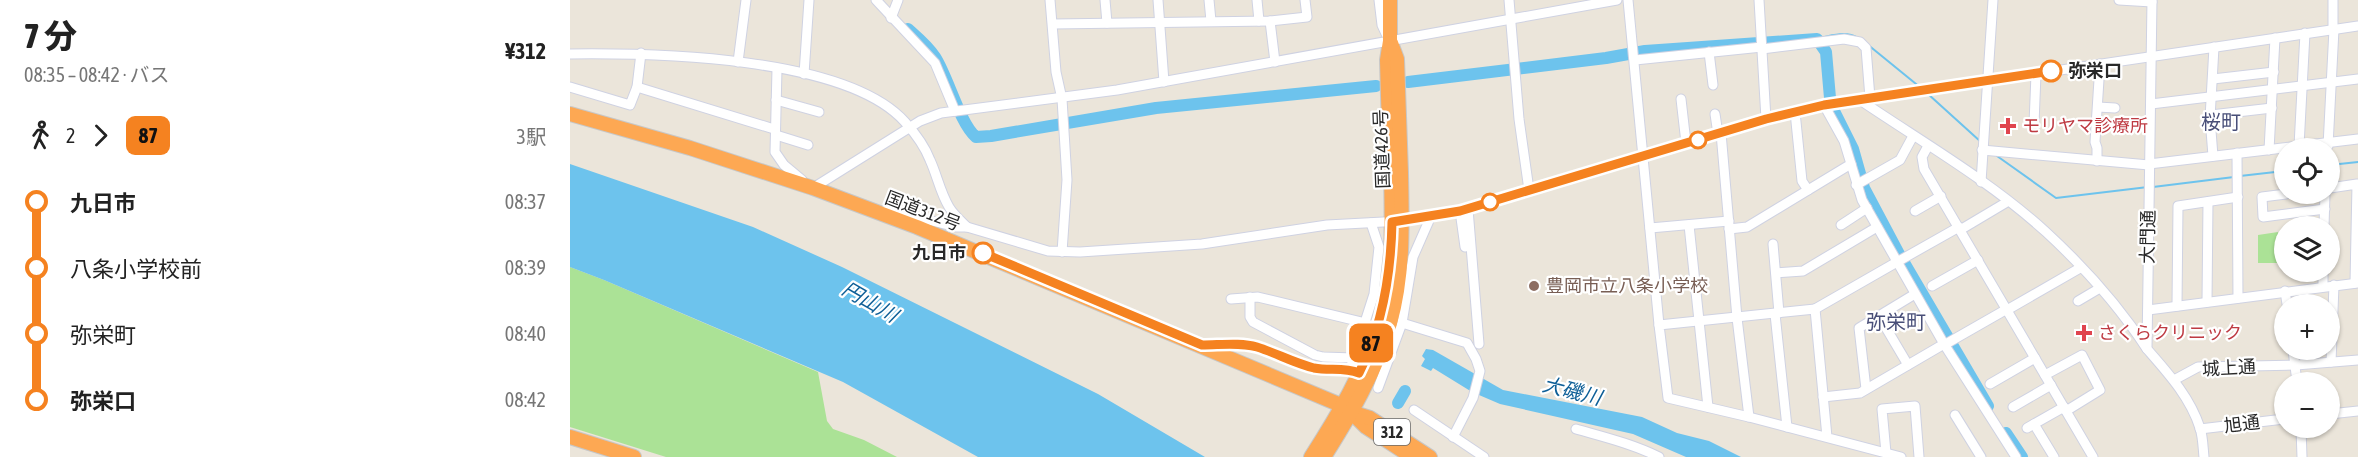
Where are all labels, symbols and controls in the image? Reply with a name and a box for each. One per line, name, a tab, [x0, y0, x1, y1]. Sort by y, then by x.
text: 7 分	[24, 17, 77, 55]
text: ¥312	[505, 38, 546, 64]
marker: 弥栄口	[2040, 60, 2062, 82]
place label: 弥栄口	[2068, 60, 2122, 81]
text: 08:35 – 08:42 · バス	[24, 63, 170, 86]
street label: 国道426号	[1370, 109, 1393, 189]
district label: 桜町	[2201, 110, 2241, 133]
place label: モリヤマ診療所	[2022, 115, 2148, 136]
marker: モリヤマ診療所	[1999, 117, 2017, 135]
icon: walk	[24, 119, 57, 152]
icon: forward	[84, 119, 117, 152]
text: 87	[138, 123, 158, 147]
text: 2	[66, 124, 75, 147]
text: 3駅	[517, 125, 546, 148]
unlabelled marker	[1689, 131, 1707, 149]
map controls	[2274, 138, 2340, 438]
button: locate	[2274, 138, 2340, 204]
street label: 国道312号	[882, 187, 964, 235]
text: 九日市	[70, 190, 136, 216]
text: 08:37	[505, 190, 546, 213]
unlabelled marker	[1481, 193, 1499, 211]
street label: 大門通	[2137, 210, 2158, 264]
button: layers	[2274, 216, 2340, 282]
place label: 九日市	[912, 242, 966, 263]
marker: 九日市	[972, 242, 994, 264]
text: 八条小学校前	[70, 256, 202, 282]
text: 08:39	[505, 256, 546, 279]
place label: 豊岡市立八条小学校	[1546, 275, 1708, 296]
water label: 円山川	[839, 277, 904, 328]
marker: 豊岡市立八条小学校	[1527, 279, 1541, 293]
button: +	[2274, 294, 2340, 360]
district label: 弥栄町	[1866, 310, 1926, 333]
text: 弥栄町	[70, 322, 136, 348]
text: 08:40	[505, 322, 546, 345]
place label: さくらクリニック	[2098, 322, 2242, 343]
line badge: 87	[1344, 324, 1398, 362]
marker: さくらクリニック	[2075, 324, 2093, 342]
text: 87	[1361, 331, 1381, 355]
street label: 城上通	[2201, 356, 2256, 379]
water label: 大磯川	[1540, 372, 1606, 409]
button: −	[2274, 372, 2340, 438]
text: 弥栄口	[70, 388, 136, 414]
text: 08:42	[505, 388, 546, 411]
street label: 旭通	[2223, 411, 2261, 436]
road number: 312	[1374, 419, 1410, 445]

